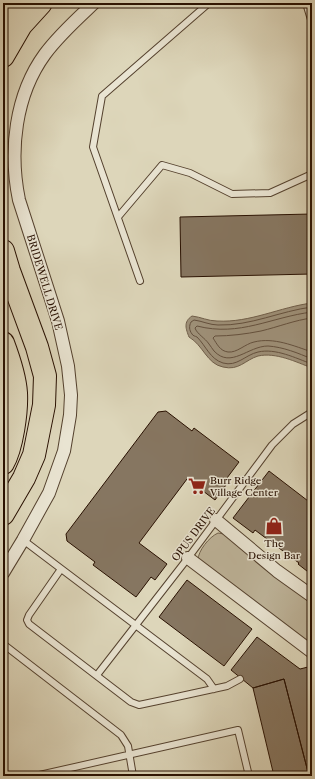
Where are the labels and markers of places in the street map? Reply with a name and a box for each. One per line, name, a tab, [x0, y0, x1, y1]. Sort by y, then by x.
place label: Burr Ridge Village Center	[209, 474, 279, 499]
supermarket icon: Burr Ridge Village Center	[187, 476, 207, 496]
shop icon: The Design Bar	[264, 516, 284, 536]
place label: The Design Bar	[248, 537, 301, 562]

